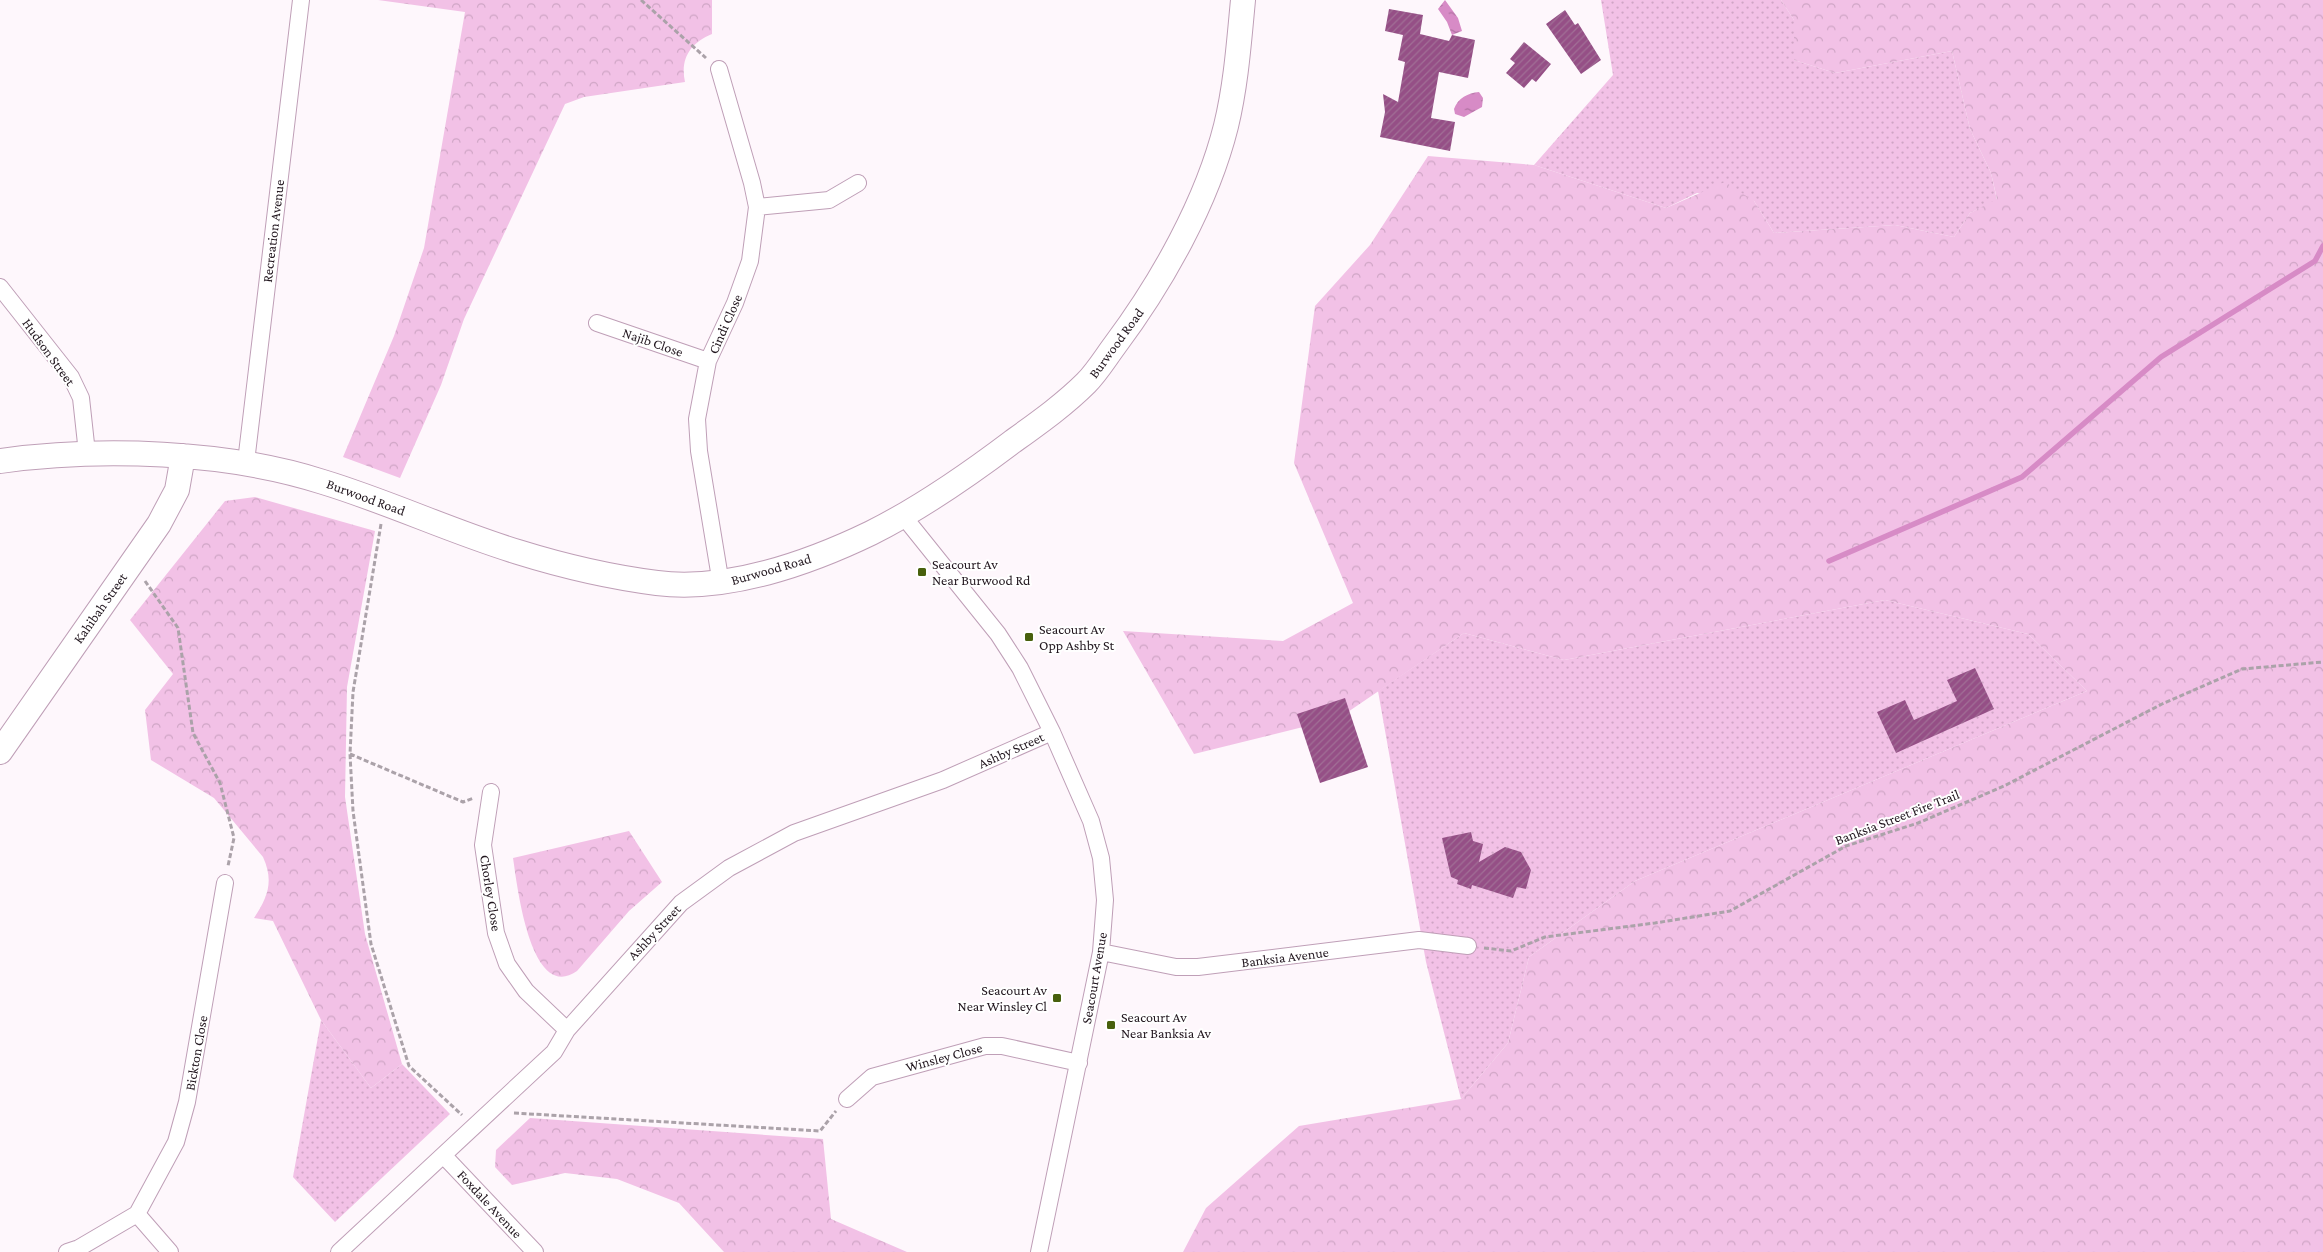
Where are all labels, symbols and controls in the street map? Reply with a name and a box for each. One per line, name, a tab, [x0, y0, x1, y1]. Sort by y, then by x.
street label: Recreation Avenue	[259, 179, 287, 283]
street label: Cindi Close	[705, 292, 745, 356]
street label: Burwood Road	[1085, 304, 1147, 381]
street label: Hudson Street	[19, 315, 79, 389]
street label: Najib Close	[620, 324, 685, 361]
street label: Burwood Road	[324, 475, 408, 519]
street label: Burwood Road	[729, 550, 813, 588]
place label: Seacourt Av Near Burwood Rd	[932, 556, 1031, 588]
marker: Seacourt Av Near Burwood Rd	[916, 566, 928, 578]
street label: Kahibah Street	[70, 569, 130, 646]
place label: Seacourt Av Opp Ashby St	[1039, 621, 1114, 653]
marker: Seacourt Av Opp Ashby St	[1023, 631, 1035, 643]
street label: Ashby Street	[976, 728, 1047, 772]
street label: Banksia Street Fire Trail	[1832, 786, 1962, 848]
street label: Chorley Close	[477, 854, 505, 932]
street label: Ashby Street	[624, 901, 684, 963]
street label: Seacourt Avenue	[1078, 931, 1110, 1025]
street label: Banksia Avenue	[1240, 944, 1330, 970]
place label: Seacourt Av Near Winsley Cl	[958, 982, 1048, 1014]
marker: Seacourt Av Near Winsley Cl	[1051, 992, 1063, 1004]
place label: Seacourt Av Near Banksia Av	[1121, 1009, 1212, 1041]
street label: Bickton Close	[182, 1014, 210, 1092]
marker: Seacourt Av Near Banksia Av	[1105, 1019, 1117, 1031]
street label: Winsley Close	[904, 1039, 984, 1075]
street label: Foxdale Avenue	[454, 1167, 526, 1241]

